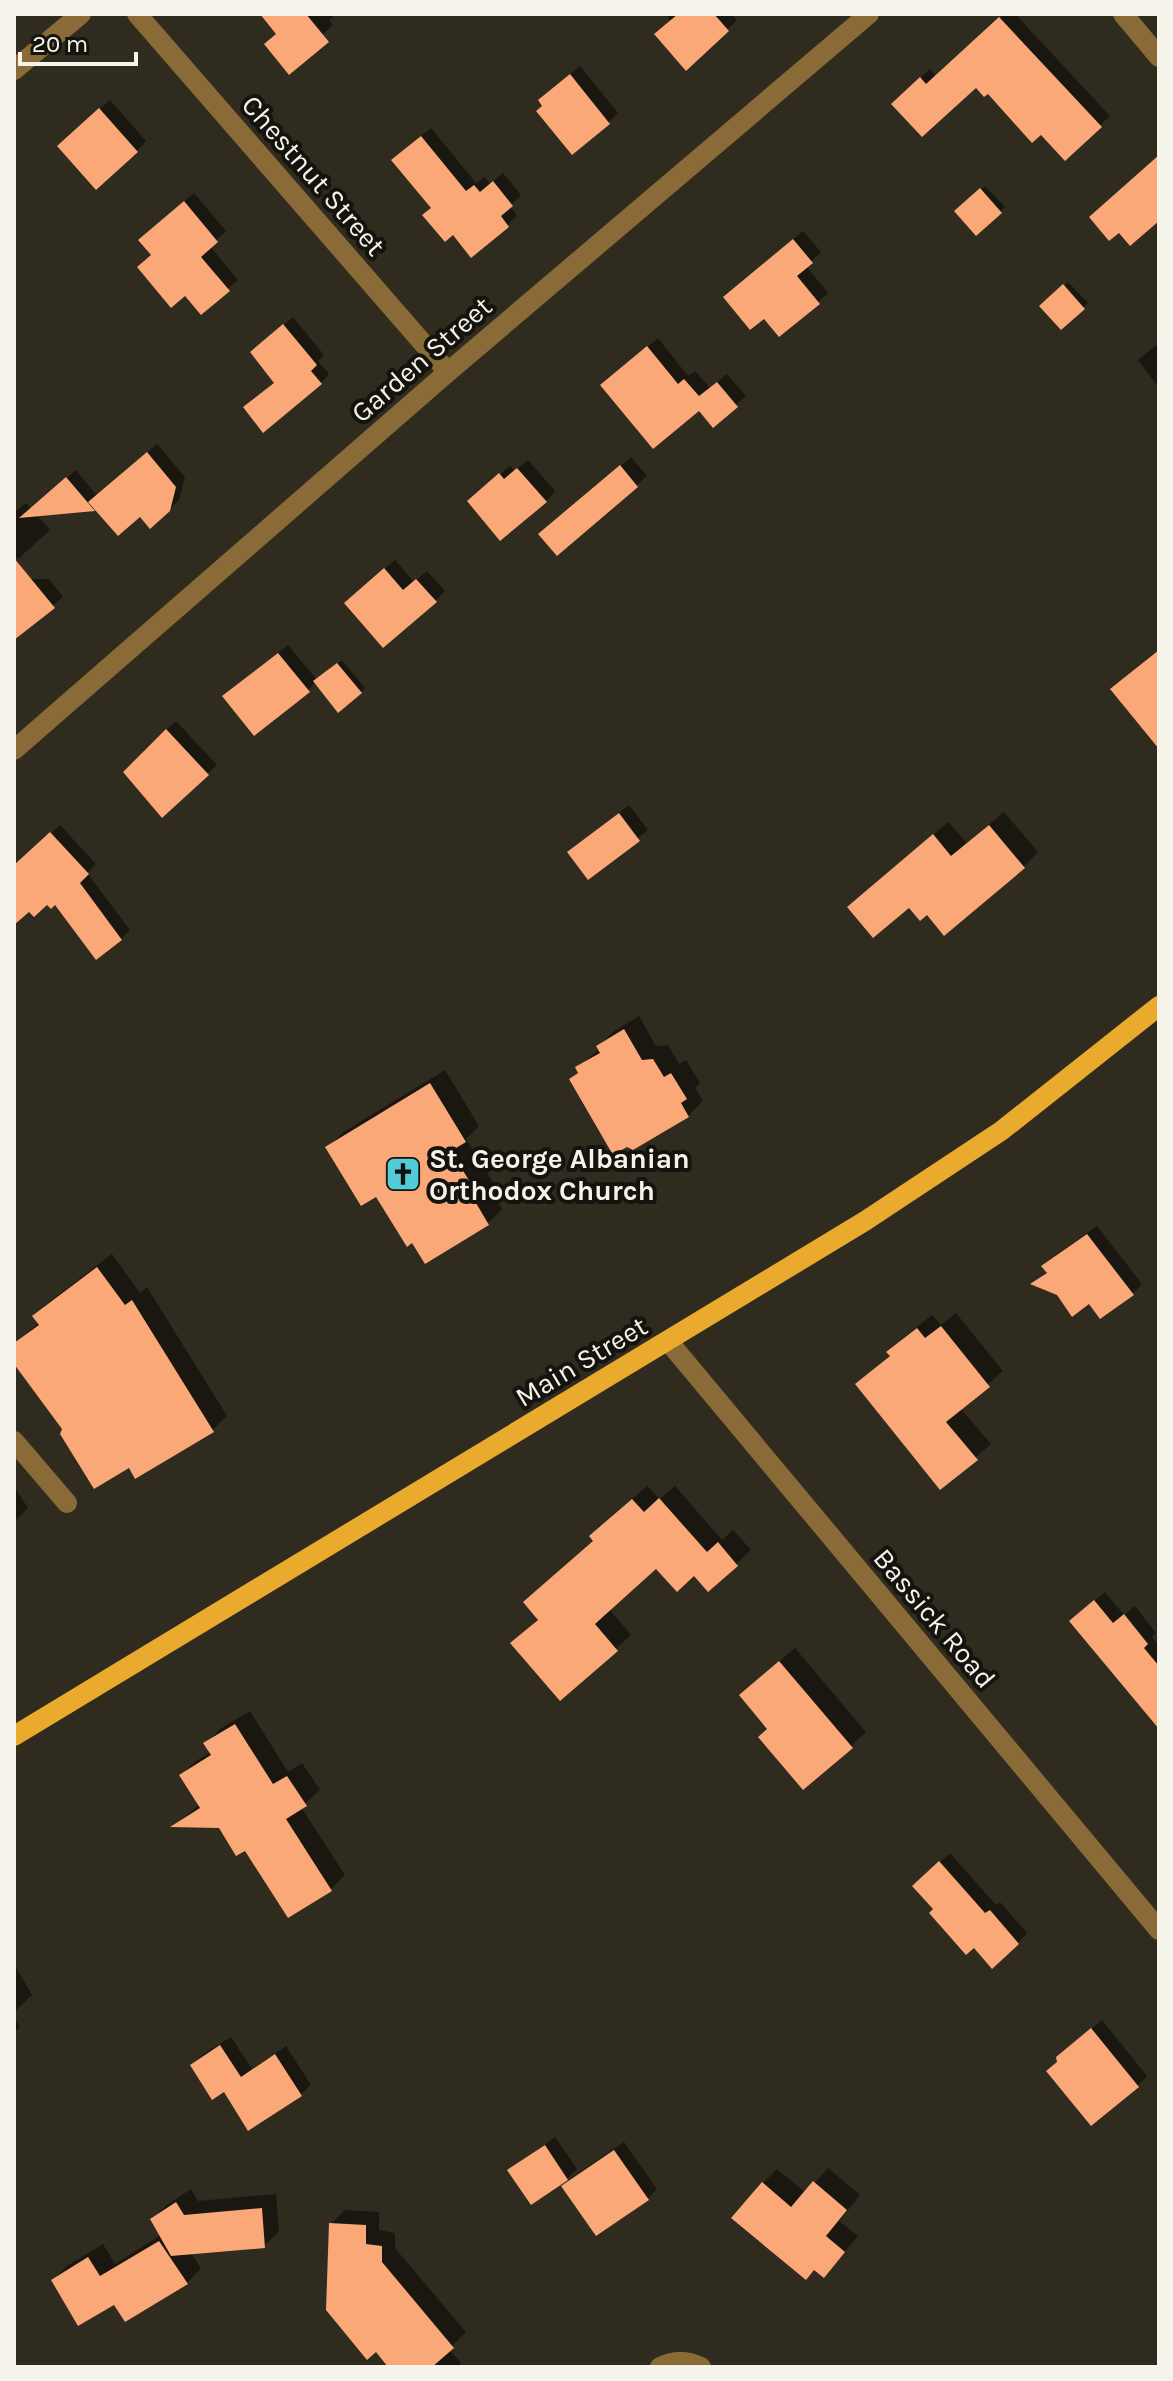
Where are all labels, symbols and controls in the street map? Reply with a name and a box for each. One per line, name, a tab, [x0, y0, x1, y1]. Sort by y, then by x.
scale bar	[20, 16, 136, 66]
text: 20 m	[32, 30, 88, 58]
street label: Chestnut Street	[235, 88, 392, 262]
street label: Garden Street	[344, 290, 498, 429]
place label: St. George Albanian Orthodox Church	[429, 1142, 690, 1207]
church icon: St. George Albanian Orthodox Church	[384, 1155, 422, 1193]
street label: Main Street	[509, 1309, 653, 1414]
street label: Bassick Road	[867, 1542, 1003, 1695]

